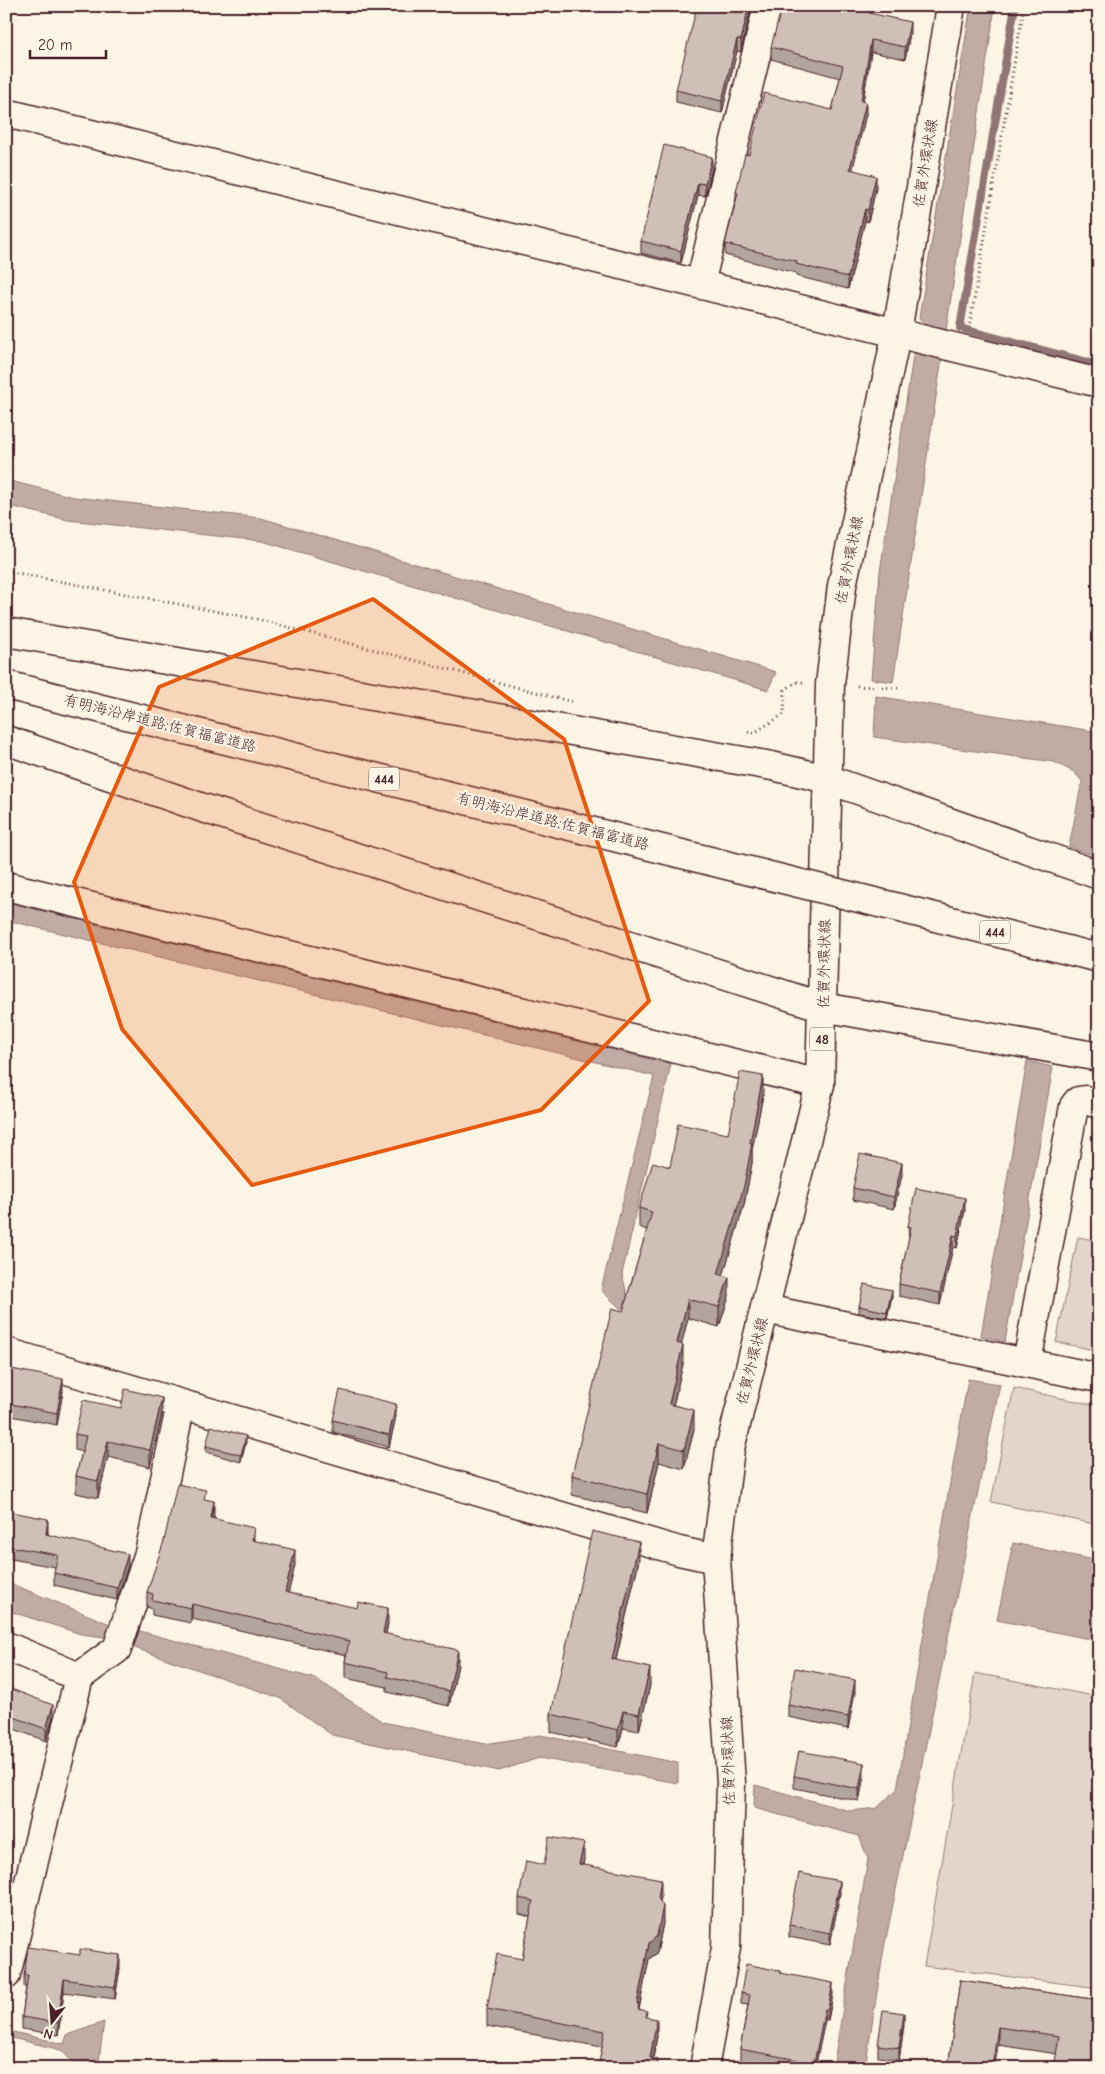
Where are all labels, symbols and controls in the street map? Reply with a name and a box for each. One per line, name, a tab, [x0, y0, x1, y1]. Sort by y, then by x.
scale bar	[30, 28, 106, 60]
text: 20 m	[38, 36, 72, 54]
street label: 佐賀外環状線	[909, 117, 941, 209]
street label: 佐賀外環状線	[832, 514, 866, 606]
street label: 有明海沿岸道路;佐賀福富道路	[62, 690, 258, 756]
road number: 444	[369, 768, 399, 791]
street label: 有明海沿岸道路;佐賀福富道路	[455, 788, 651, 854]
street label: 佐賀外環状線	[814, 919, 834, 1009]
road number: 444	[980, 920, 1010, 944]
road number: 48	[810, 1028, 834, 1050]
street label: 佐賀外環状線	[732, 1315, 772, 1407]
street label: 佐賀外環状線	[717, 1716, 739, 1806]
north arrow	[28, 1996, 78, 2046]
text: N	[41, 2024, 55, 2043]

